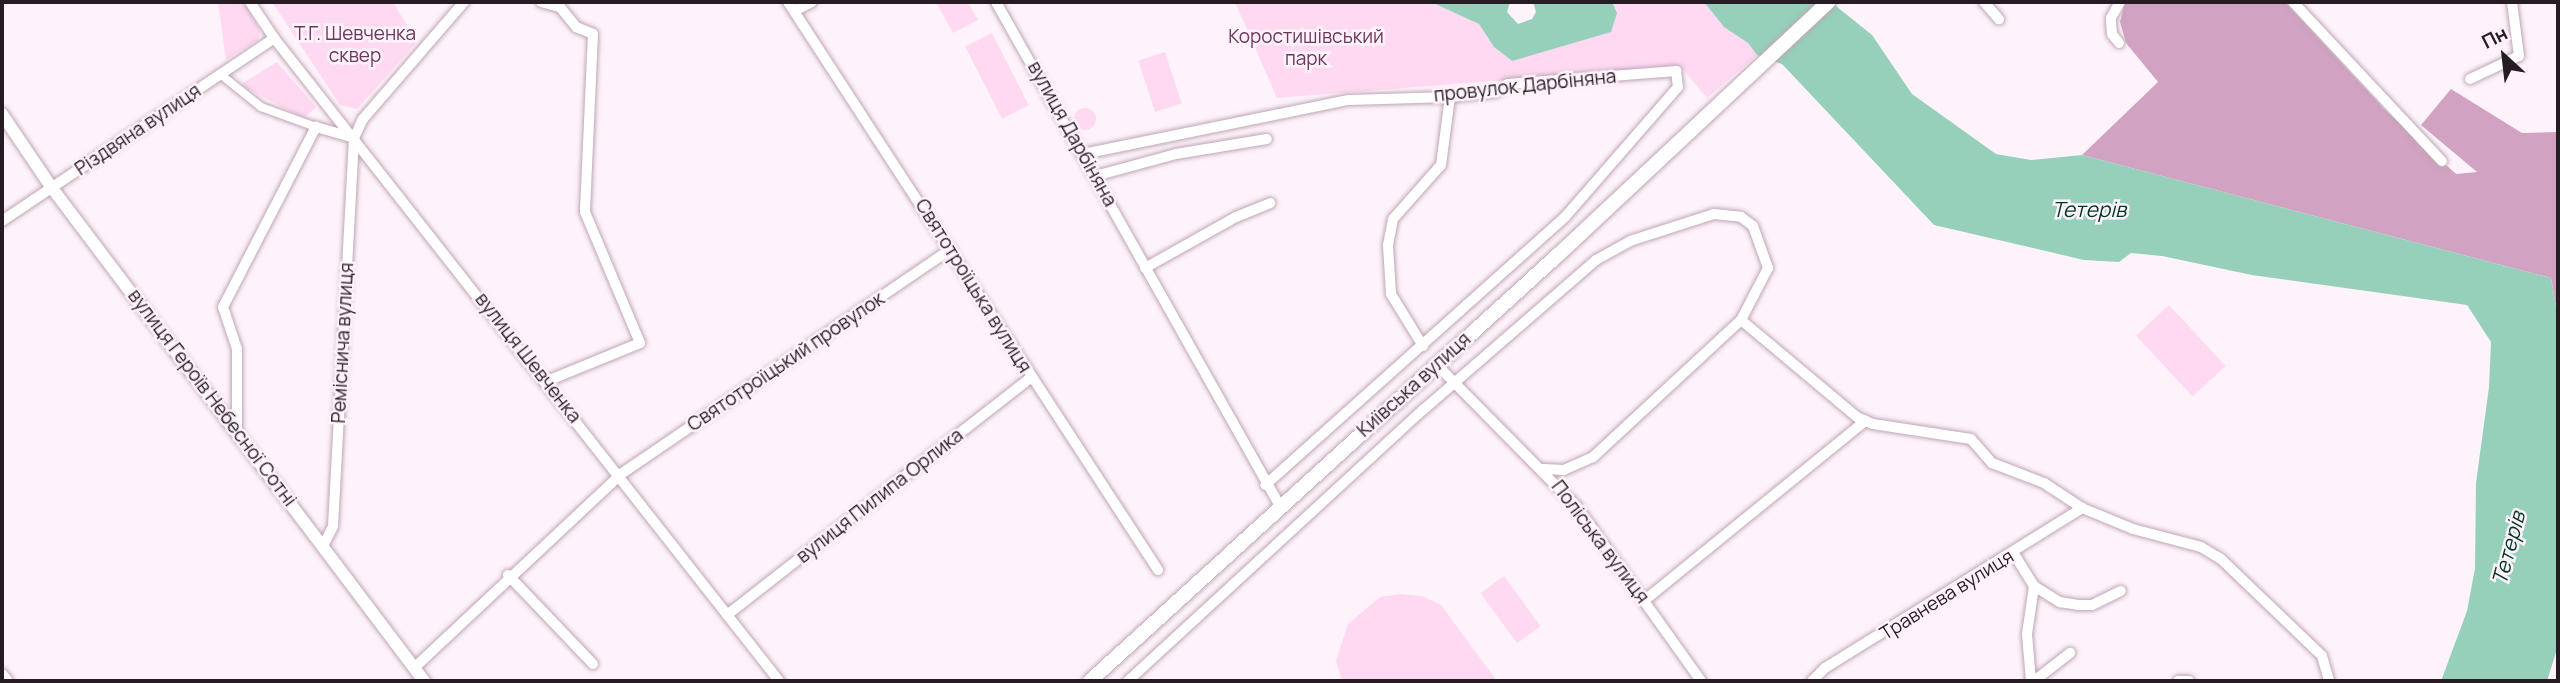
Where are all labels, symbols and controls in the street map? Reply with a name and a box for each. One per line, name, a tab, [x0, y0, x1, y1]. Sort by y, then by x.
text: Пн	[2477, 20, 2512, 55]
north arrow	[2469, 21, 2539, 91]
park label: Т.Г. Шевченка сквер	[294, 23, 416, 67]
park label: Коростишівський парк	[1228, 26, 1384, 70]
street label: вулиця Дарбіняна	[1023, 57, 1121, 211]
street label: провулок Дарбіняна	[1433, 65, 1617, 107]
street label: Різдвяна вулиця	[71, 79, 205, 181]
street label: Святотроїцька вулиця	[910, 195, 1036, 377]
water label: Тетерів	[2052, 196, 2126, 222]
street label: Реміснича вулиця	[327, 262, 359, 424]
street label: вулиця Героїв Небесної Сотні	[123, 285, 301, 511]
street label: Святотроїцький провулок	[683, 287, 889, 437]
street label: вулиця Шевченка	[470, 288, 586, 428]
street label: Київська вулиця	[1353, 328, 1475, 442]
street label: вулиця Пилипа Орлика	[792, 424, 968, 568]
street label: Поліська вулиця	[1546, 476, 1654, 608]
water label: Тетерів	[2486, 509, 2530, 587]
street label: Травнева вулиця	[1876, 545, 2018, 645]

